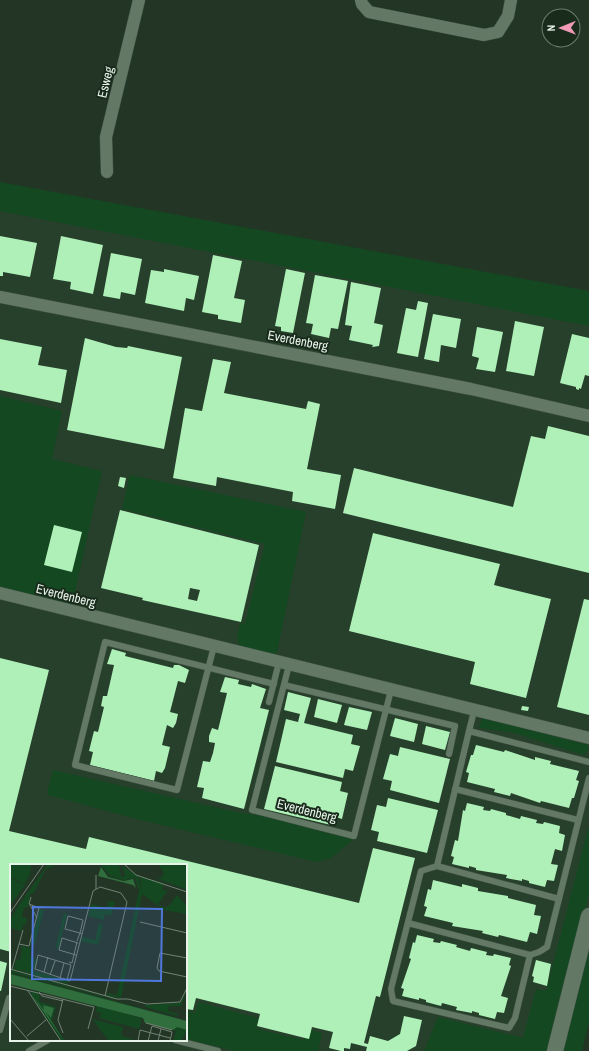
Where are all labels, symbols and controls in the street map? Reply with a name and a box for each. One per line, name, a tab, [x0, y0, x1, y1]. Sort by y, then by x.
north arrow	[541, 8, 581, 48]
text: N	[544, 25, 558, 32]
street label: Esweg	[93, 64, 118, 100]
street label: Everdenberg	[266, 326, 330, 355]
street label: Everdenberg	[34, 580, 98, 611]
street label: Everdenberg	[275, 795, 339, 826]
inset map	[10, 864, 187, 1041]

